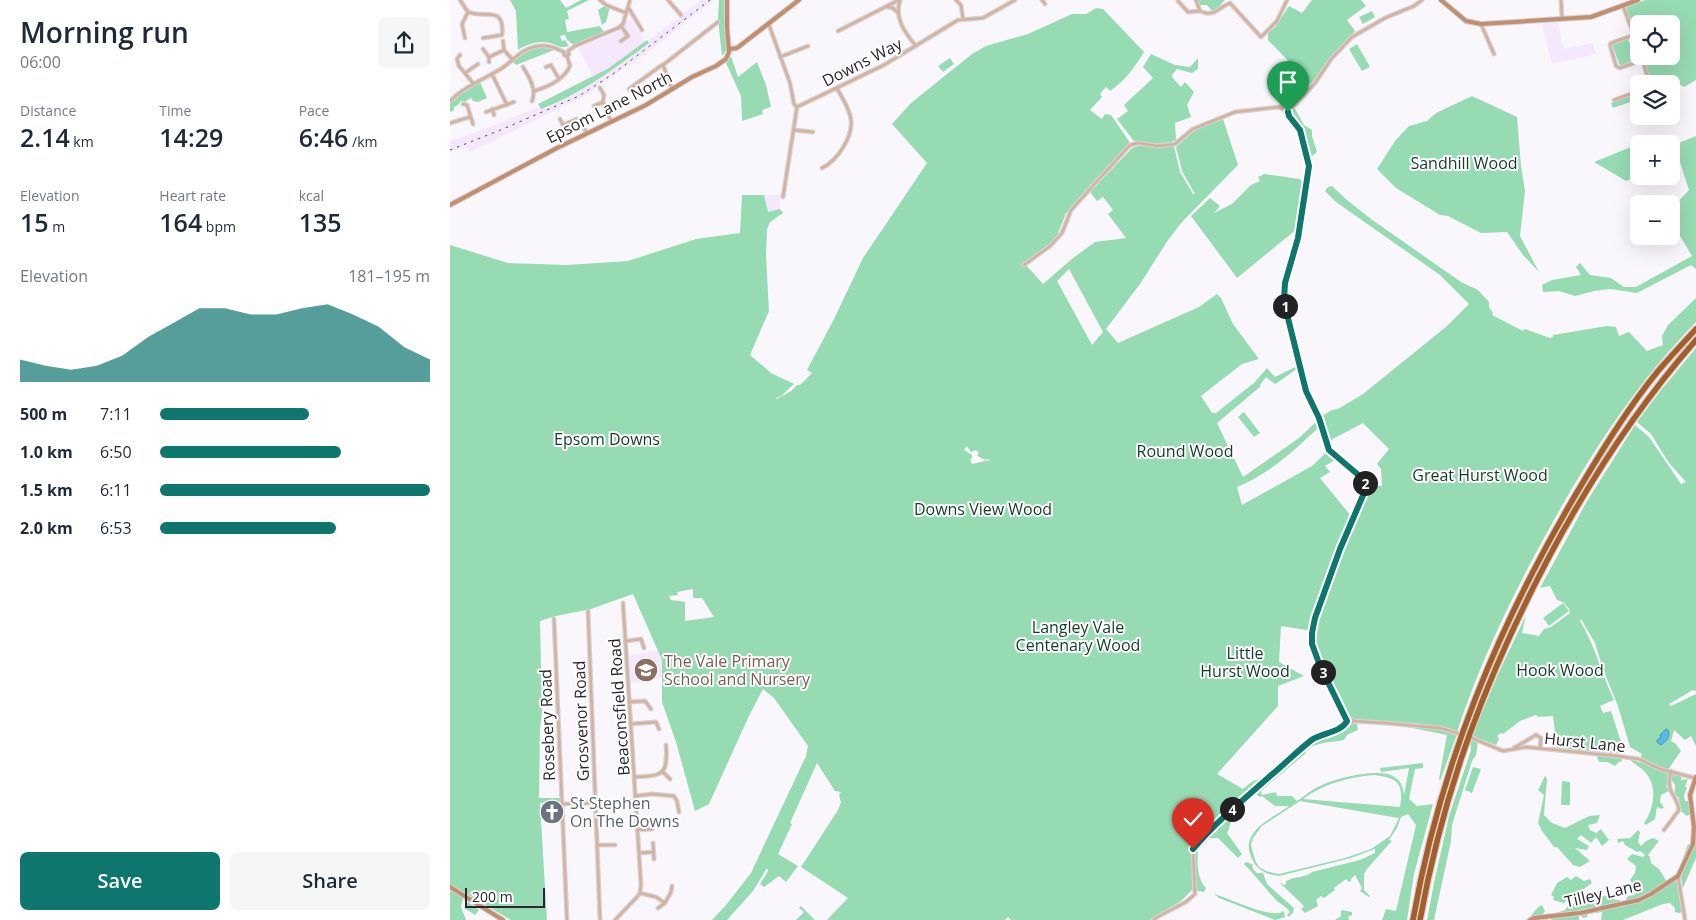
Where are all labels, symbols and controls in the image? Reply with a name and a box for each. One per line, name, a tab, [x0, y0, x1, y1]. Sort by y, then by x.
text: Morning run	[20, 13, 189, 51]
map controls	[1630, 15, 1680, 245]
button: locate	[1630, 15, 1680, 65]
button: share	[378, 17, 430, 69]
street label: Downs Way	[818, 32, 907, 92]
text: 06:00	[20, 51, 61, 73]
pin	[1267, 61, 1309, 112]
street label: Epsom Lane North	[542, 66, 676, 148]
icon: arrive	[1274, 68, 1302, 96]
button: layers	[1630, 75, 1680, 125]
text: Distance	[20, 101, 76, 120]
text: Time	[159, 101, 191, 120]
text: Pace	[299, 101, 329, 120]
text: 2.14	[20, 120, 70, 154]
text: 14:29	[159, 120, 223, 154]
text: 6:46	[299, 120, 348, 154]
text: km	[70, 132, 94, 151]
text: /km	[348, 132, 377, 151]
button: +	[1630, 135, 1680, 185]
park label: Sandhill Wood	[1410, 152, 1518, 174]
text: Elevation	[20, 186, 79, 205]
text: Heart rate	[159, 186, 226, 205]
text: kcal	[299, 186, 324, 205]
button: −	[1630, 195, 1680, 245]
text: 15	[20, 205, 49, 239]
text: 164	[159, 205, 202, 239]
text: 135	[299, 205, 342, 239]
text: m	[49, 217, 65, 236]
text: bpm	[202, 217, 236, 236]
text: Elevation	[20, 265, 88, 287]
text: 181–195 m	[348, 265, 430, 287]
pin: 1	[1272, 294, 1298, 318]
text: 1	[1281, 297, 1290, 316]
text: 500 m	[20, 403, 67, 425]
text: 7:11	[100, 403, 132, 425]
park label: Epsom Downs	[554, 428, 660, 450]
park label: Round Wood	[1137, 440, 1233, 462]
text: 1.0 km	[20, 441, 73, 463]
text: 6:50	[100, 441, 132, 463]
park label: Great Hurst Wood	[1412, 464, 1548, 486]
pin: 2	[1352, 470, 1378, 496]
text: 2	[1361, 474, 1370, 493]
text: 1.5 km	[20, 479, 73, 501]
text: 6:11	[100, 479, 132, 501]
park label: Downs View Wood	[914, 498, 1052, 520]
text: 2.0 km	[20, 517, 73, 539]
text: 6:53	[100, 517, 132, 539]
park label: Langley Vale Centenary Wood	[1016, 616, 1140, 656]
street label: Beaconsfield Road	[603, 638, 635, 776]
park label: Little Hurst Wood	[1200, 642, 1290, 682]
place label: The Vale Primary School and Nursery	[664, 650, 811, 690]
school or university icon: The Vale Primary School and Nursery	[633, 657, 659, 683]
park label: Hook Wood	[1516, 659, 1604, 681]
street label: Grosvenor Road	[568, 660, 594, 782]
pin: 3	[1310, 660, 1336, 684]
text: 3	[1319, 663, 1328, 682]
street label: Rosebery Road	[534, 669, 560, 781]
street label: Hurst Lane	[1543, 727, 1627, 757]
place label: St Stephen On The Downs	[570, 792, 679, 832]
pin: 4	[1220, 796, 1244, 822]
pin	[1172, 798, 1214, 849]
church icon: St Stephen On The Downs	[539, 799, 565, 825]
text: 4	[1228, 800, 1237, 819]
icon: check	[1179, 805, 1207, 833]
button: Save	[20, 852, 220, 910]
button: Share	[230, 852, 430, 910]
street label: Tilley Lane	[1562, 873, 1644, 913]
scale bar	[465, 885, 545, 908]
text: 200 m	[472, 887, 513, 906]

